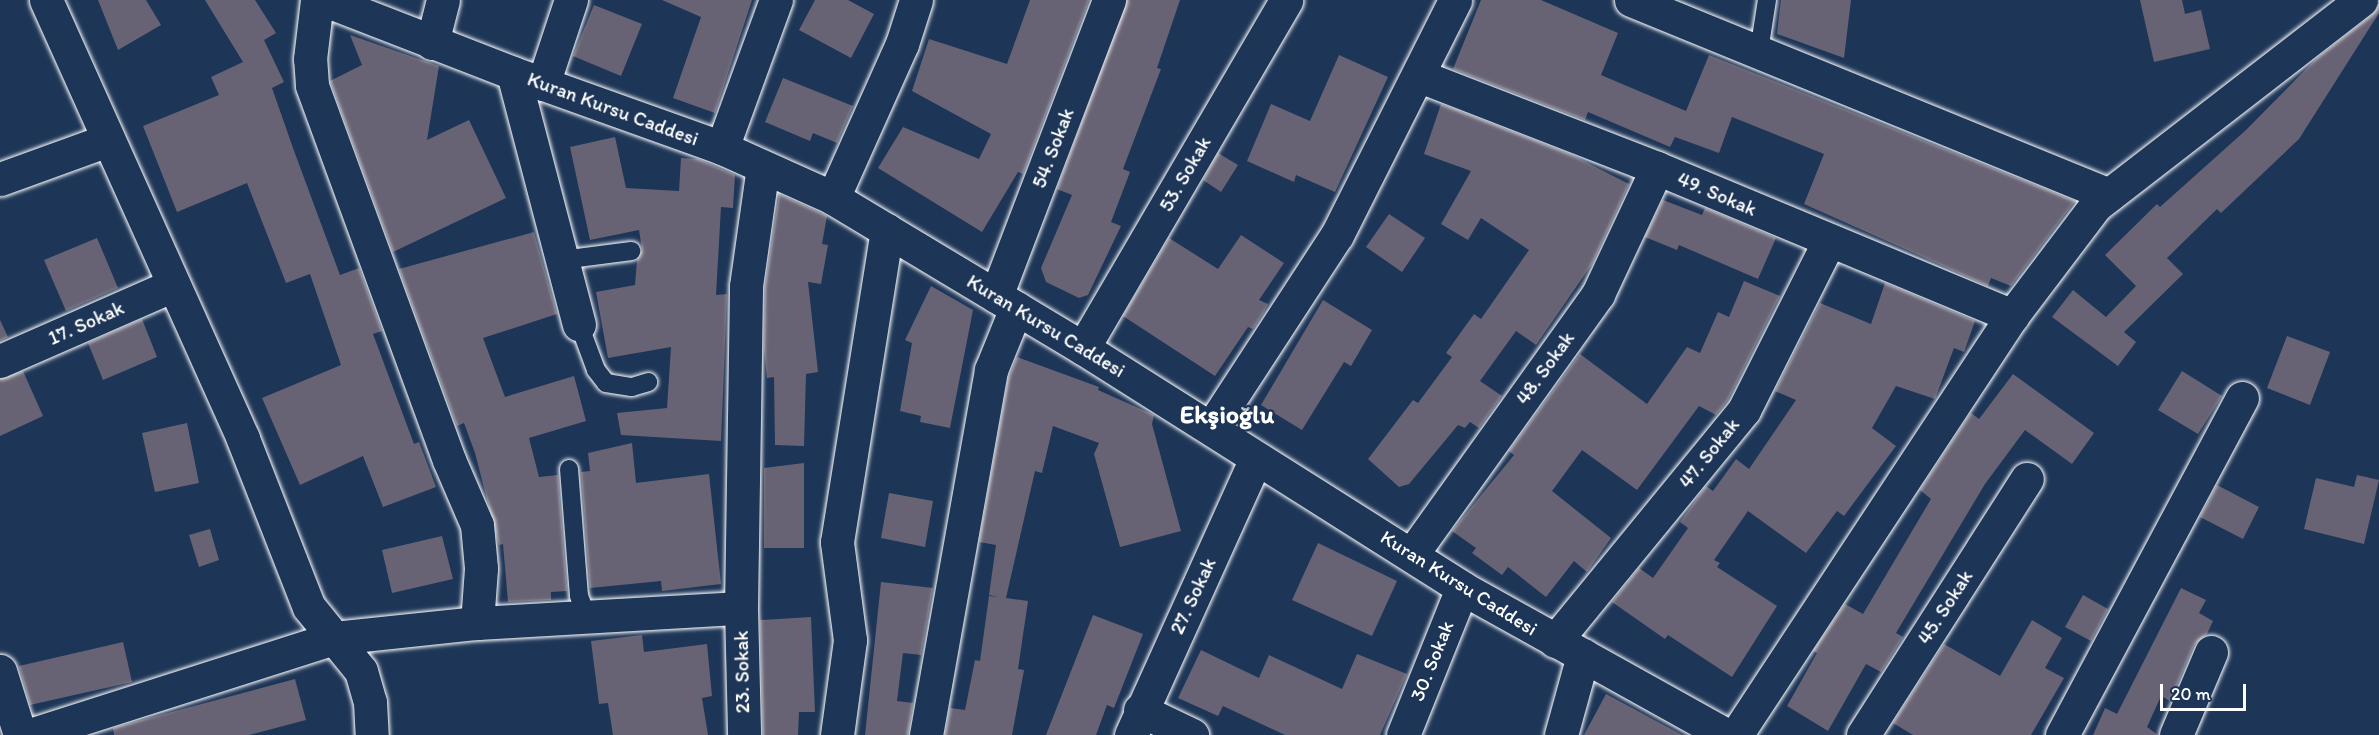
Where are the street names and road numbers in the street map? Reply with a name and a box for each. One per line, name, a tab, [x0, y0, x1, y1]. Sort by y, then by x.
street label: Kuran Kursu Caddesi	[524, 67, 702, 151]
street label: 54. Sokak	[1027, 105, 1079, 191]
street label: 53. Sokak	[1154, 132, 1216, 216]
street label: 49. Sokak	[1674, 167, 1760, 221]
street label: Kuran Kursu Caddesi	[962, 269, 1130, 383]
street label: 17. Sokak	[44, 296, 128, 350]
street label: 48. Sokak	[1511, 327, 1579, 409]
street label: 47. Sokak	[1673, 413, 1745, 493]
street label: Kuran Kursu Caddesi	[1376, 525, 1542, 641]
street label: 27. Sokak	[1165, 554, 1221, 638]
street label: 45. Sokak	[1912, 565, 1978, 649]
street label: 30. Sokak	[1405, 617, 1459, 705]
street label: 23. Sokak	[729, 630, 755, 714]

